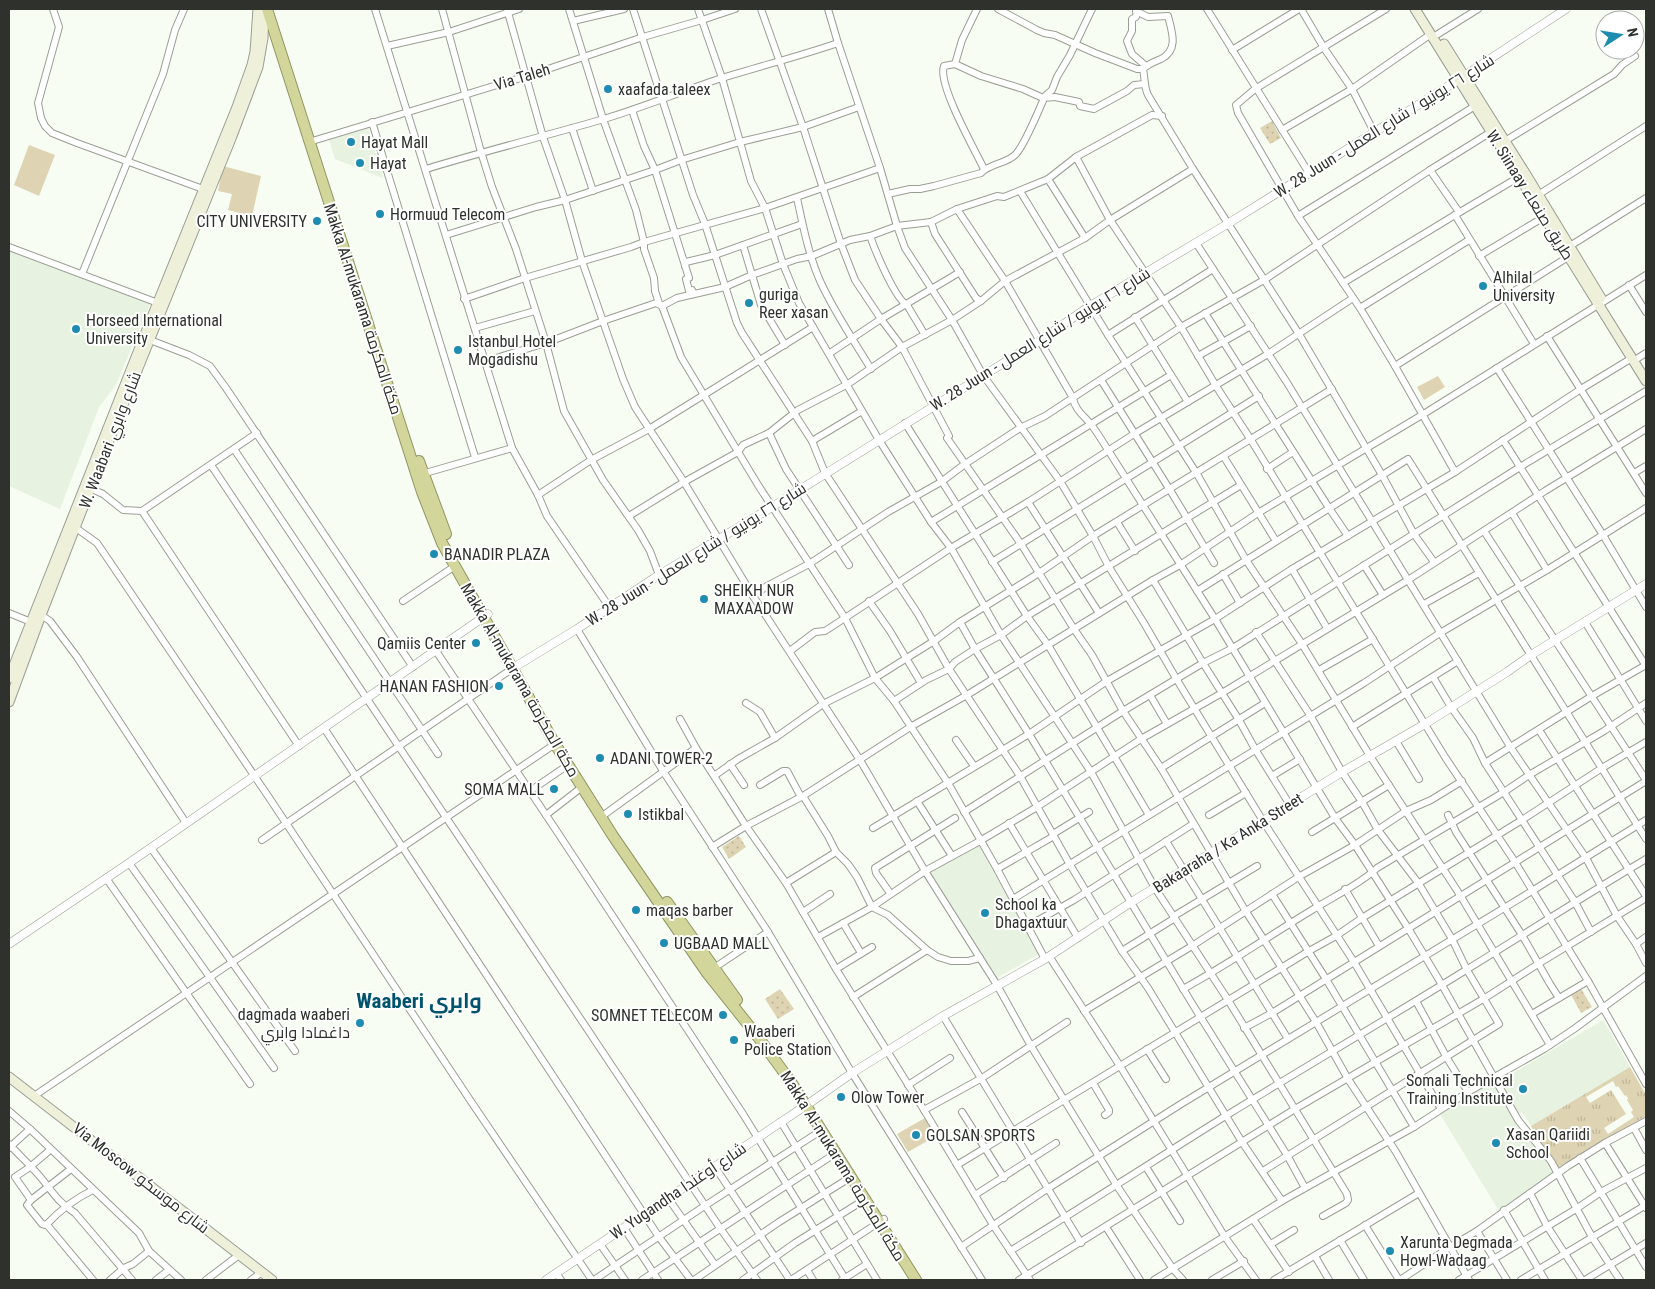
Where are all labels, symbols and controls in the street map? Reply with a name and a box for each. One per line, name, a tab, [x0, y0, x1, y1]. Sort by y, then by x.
north arrow	[1595, 10, 1645, 60]
text: N	[1624, 26, 1641, 38]
street label: W. 28 Juun - شارع ٢٦ يونيو / شارع العمل	[1270, 50, 1499, 204]
street label: Via Taleh	[492, 59, 552, 95]
place label: xaafada taleex	[618, 80, 710, 99]
marker: xaafada taleex	[602, 83, 614, 95]
street label: W. Siinaay طريق صنعاء	[1481, 126, 1578, 264]
place label: Hayat Mall	[361, 133, 428, 152]
marker: Hayat Mall	[345, 136, 357, 148]
place label: Hayat	[370, 154, 407, 173]
marker: Hayat	[354, 157, 366, 169]
street label: Makka Al-mukarama مكة المكرمة	[320, 201, 406, 417]
place label: Hormuud Telecom	[390, 205, 505, 224]
marker: Hormuud Telecom	[374, 208, 386, 220]
place label: CITY UNIVERSITY	[196, 212, 308, 231]
marker: CITY UNIVERSITY	[311, 215, 323, 227]
street label: W. 28 Juun - شارع ٢٦ يونيو / شارع العمل	[926, 263, 1155, 417]
place label: Alhilal University	[1493, 268, 1555, 305]
marker: Alhilal University	[1477, 280, 1489, 292]
place label: guriga Reer xasan	[759, 285, 828, 322]
marker: guriga Reer xasan	[743, 297, 755, 309]
place label: Horseed International University	[86, 311, 223, 348]
marker: Horseed International University	[70, 323, 82, 335]
place label: Istanbul Hotel Mogadishu	[468, 332, 556, 369]
marker: Istanbul Hotel Mogadishu	[452, 344, 464, 356]
street label: W. Waabari شارع وابري	[75, 369, 149, 513]
street label: W. 28 Juun - شارع ٢٦ يونيو / شارع العمل	[582, 478, 811, 632]
place label: BANADIR PLAZA	[444, 545, 550, 564]
marker: BANADIR PLAZA	[428, 548, 440, 560]
street label: Makka Al-mukarama مكة المكرمة	[457, 580, 583, 780]
place label: SHEIKH NUR MAXAADOW	[714, 581, 794, 618]
marker: SHEIKH NUR MAXAADOW	[698, 593, 710, 605]
place label: Qamiis Center	[377, 634, 466, 653]
marker: Qamiis Center	[470, 637, 482, 649]
place label: HANAN FASHION	[380, 677, 489, 696]
marker: HANAN FASHION	[493, 680, 505, 692]
place label: ADANI TOWER-2	[610, 749, 713, 768]
marker: ADANI TOWER-2	[594, 752, 606, 764]
place label: SOMA MALL	[464, 780, 544, 799]
marker: SOMA MALL	[548, 783, 560, 795]
street label: Bakaaraha / Ka Anka Street	[1150, 789, 1307, 897]
place label: Istikbal	[638, 805, 684, 824]
marker: Istikbal	[622, 808, 634, 820]
place label: School ka Dhagaxtuur	[995, 895, 1067, 932]
place label: maqas barber	[646, 901, 733, 920]
marker: maqas barber	[630, 904, 642, 916]
marker: School ka Dhagaxtuur	[979, 907, 991, 919]
place label: UGBAAD MALL	[674, 934, 769, 953]
marker: UGBAAD MALL	[658, 937, 670, 949]
district label: Waaberi وابري	[356, 989, 482, 1018]
place label: dagmada waaberi داغمادا وابري	[238, 1005, 350, 1046]
place label: SOMNET TELECOM	[591, 1006, 713, 1025]
marker: SOMNET TELECOM	[717, 1009, 729, 1021]
marker: dagmada waaberi داغمادا وابري	[354, 1017, 366, 1029]
place label: Waaberi Police Station	[744, 1022, 832, 1059]
marker: Waaberi Police Station	[728, 1034, 740, 1046]
street label: Makka Al-mukarama مكة المكرمة	[776, 1067, 910, 1265]
place label: Somali Technical Training Institute	[1406, 1071, 1513, 1108]
marker: Somali Technical Training Institute	[1517, 1083, 1529, 1095]
place label: Olow Tower	[851, 1088, 925, 1107]
marker: Olow Tower	[835, 1091, 847, 1103]
street label: Via Moscow شارع موسكو	[68, 1119, 213, 1239]
place label: Xasan Qariidi School	[1506, 1125, 1590, 1162]
place label: GOLSAN SPORTS	[926, 1126, 1035, 1145]
marker: GOLSAN SPORTS	[910, 1129, 922, 1141]
marker: Xasan Qariidi School	[1490, 1137, 1502, 1149]
street label: W. Yugandha شارع أوغندا	[606, 1138, 751, 1245]
place label: Xarunta Degmada Howl-Wadaag	[1400, 1233, 1513, 1270]
marker: Xarunta Degmada Howl-Wadaag	[1384, 1245, 1396, 1257]

